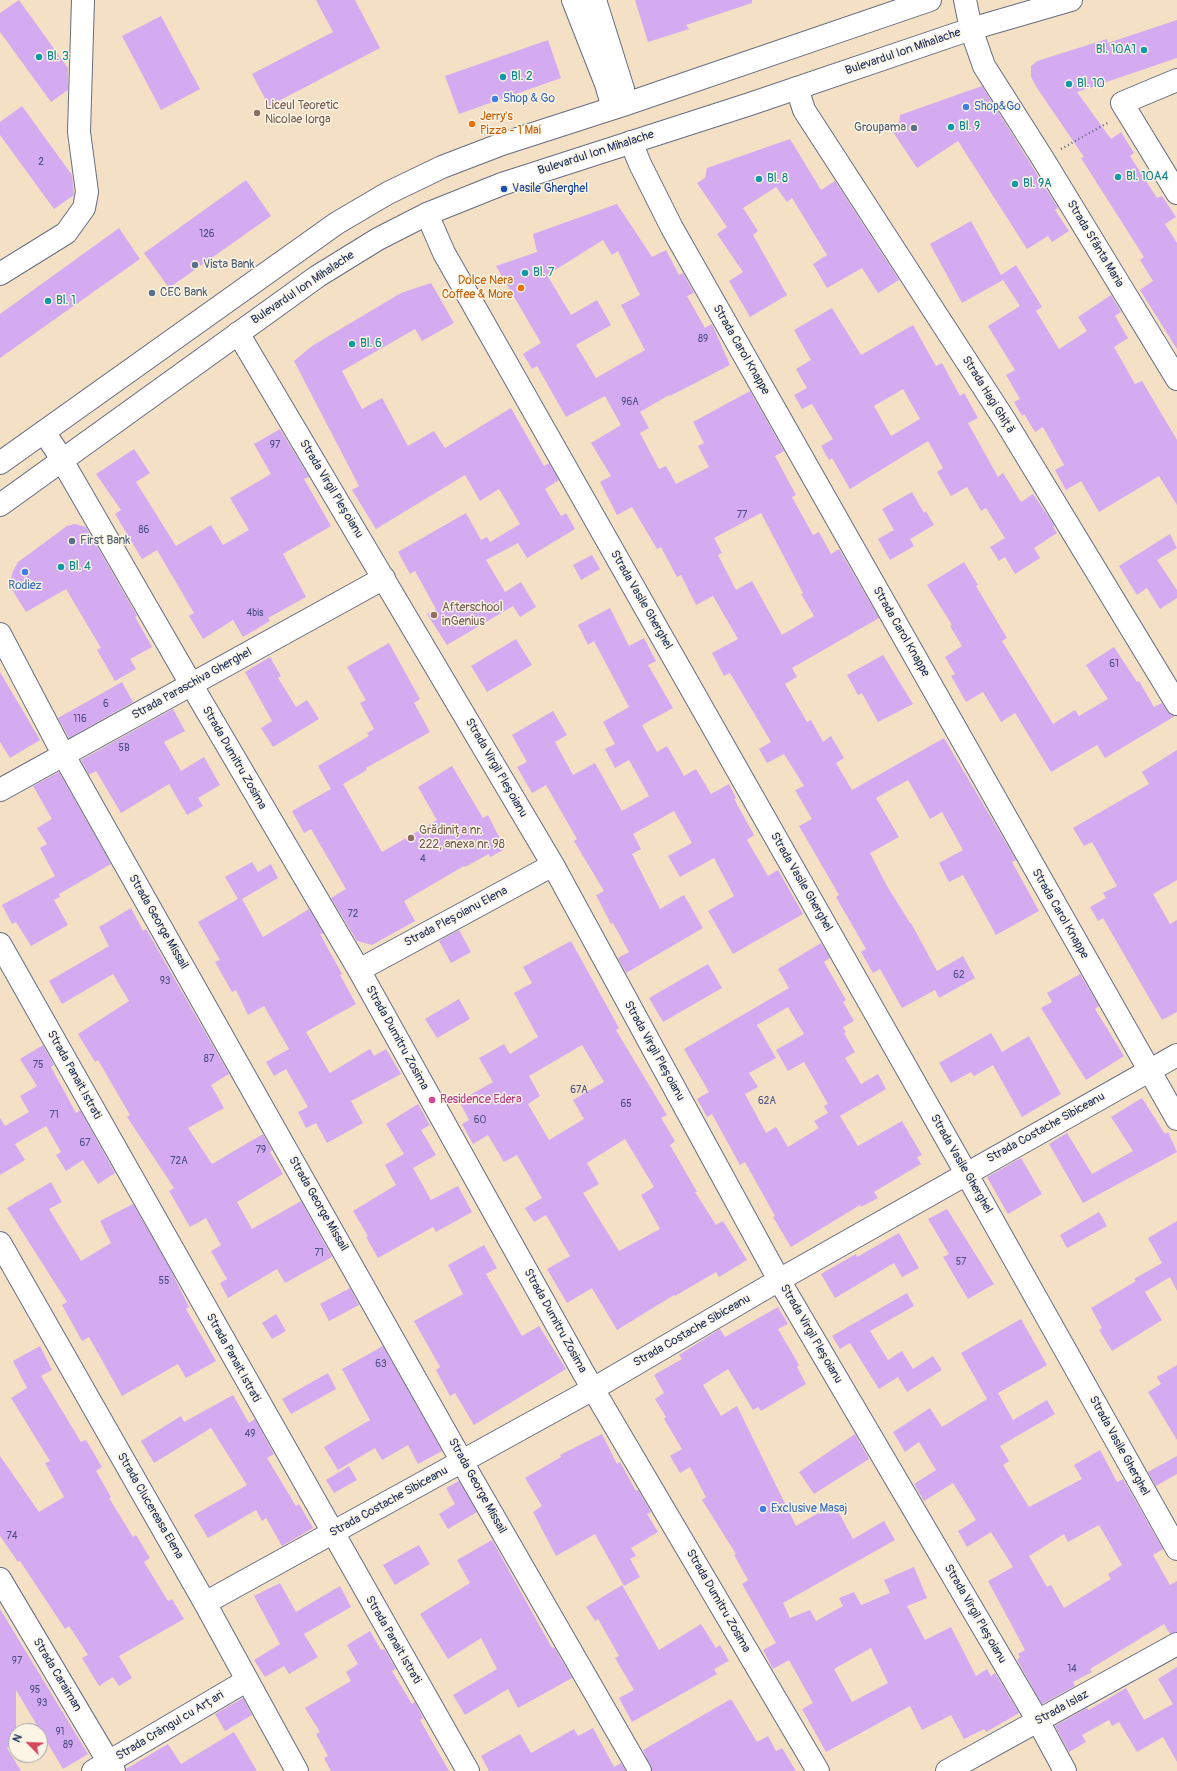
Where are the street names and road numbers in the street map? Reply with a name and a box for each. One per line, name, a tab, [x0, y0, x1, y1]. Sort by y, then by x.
street label: Bulevardul Ion Mihalache	[843, 25, 963, 79]
street label: Bulevardul Ion Mihalache	[536, 127, 656, 179]
street label: Strada Sfânta Maria	[1063, 198, 1127, 290]
street label: Bulevardul Ion Mihalache	[249, 248, 357, 328]
street label: Strada Carol Knappe	[709, 302, 773, 398]
street label: Strada Hagi Ghiță	[958, 353, 1018, 437]
street label: Strada Virgil Pleșoianu	[296, 437, 366, 541]
street label: Strada Vasile Gherghel	[607, 548, 675, 652]
street label: Strada Carol Knappe	[869, 584, 933, 680]
street label: Strada Paraschiva Gherghel	[129, 645, 255, 723]
street label: Strada Dumitru Zosima	[199, 704, 269, 812]
street label: Strada Virgil Pleșoianu	[462, 716, 530, 820]
street label: Strada Vasile Gherghel	[767, 830, 835, 934]
street label: Strada Carol Knappe	[1028, 866, 1092, 962]
street label: Strada George Missail	[125, 872, 191, 972]
street label: Strada Pleșoianu Elena	[402, 884, 510, 950]
street label: Strada Dumitru Zosima	[362, 983, 432, 1093]
street label: Strada Virgil Pleșoianu	[620, 998, 688, 1104]
street label: Strada Panait Istrati	[44, 1028, 104, 1122]
street label: Strada Costache Sibiceanu	[984, 1089, 1108, 1167]
street label: Strada Vasile Gherghel	[927, 1112, 995, 1216]
street label: Strada George Missail	[285, 1154, 351, 1254]
street label: Strada Dumitru Zosima	[520, 1266, 590, 1376]
street label: Strada Virgil Pleșoianu	[777, 1282, 845, 1386]
street label: Strada Costache Sibiceanu	[631, 1292, 753, 1370]
street label: Strada Panait Istrati	[203, 1311, 263, 1405]
street label: Strada Vasile Gherghel	[1086, 1394, 1152, 1498]
street label: Strada George Missail	[445, 1436, 509, 1536]
street label: Strada Clucereasa Elena	[114, 1450, 186, 1562]
street label: Strada Costache Sibiceanu	[327, 1463, 451, 1541]
street label: Strada Dumitru Zosima	[683, 1547, 753, 1655]
street label: Strada Virgil Pleșoianu	[941, 1562, 1009, 1666]
street label: Strada Panait Istrati	[362, 1593, 424, 1687]
street label: Strada Caraiman	[29, 1636, 85, 1714]
street label: Strada Islaz	[1033, 1687, 1091, 1729]
street label: Strada Crângul cu Arțari	[113, 1688, 227, 1764]

